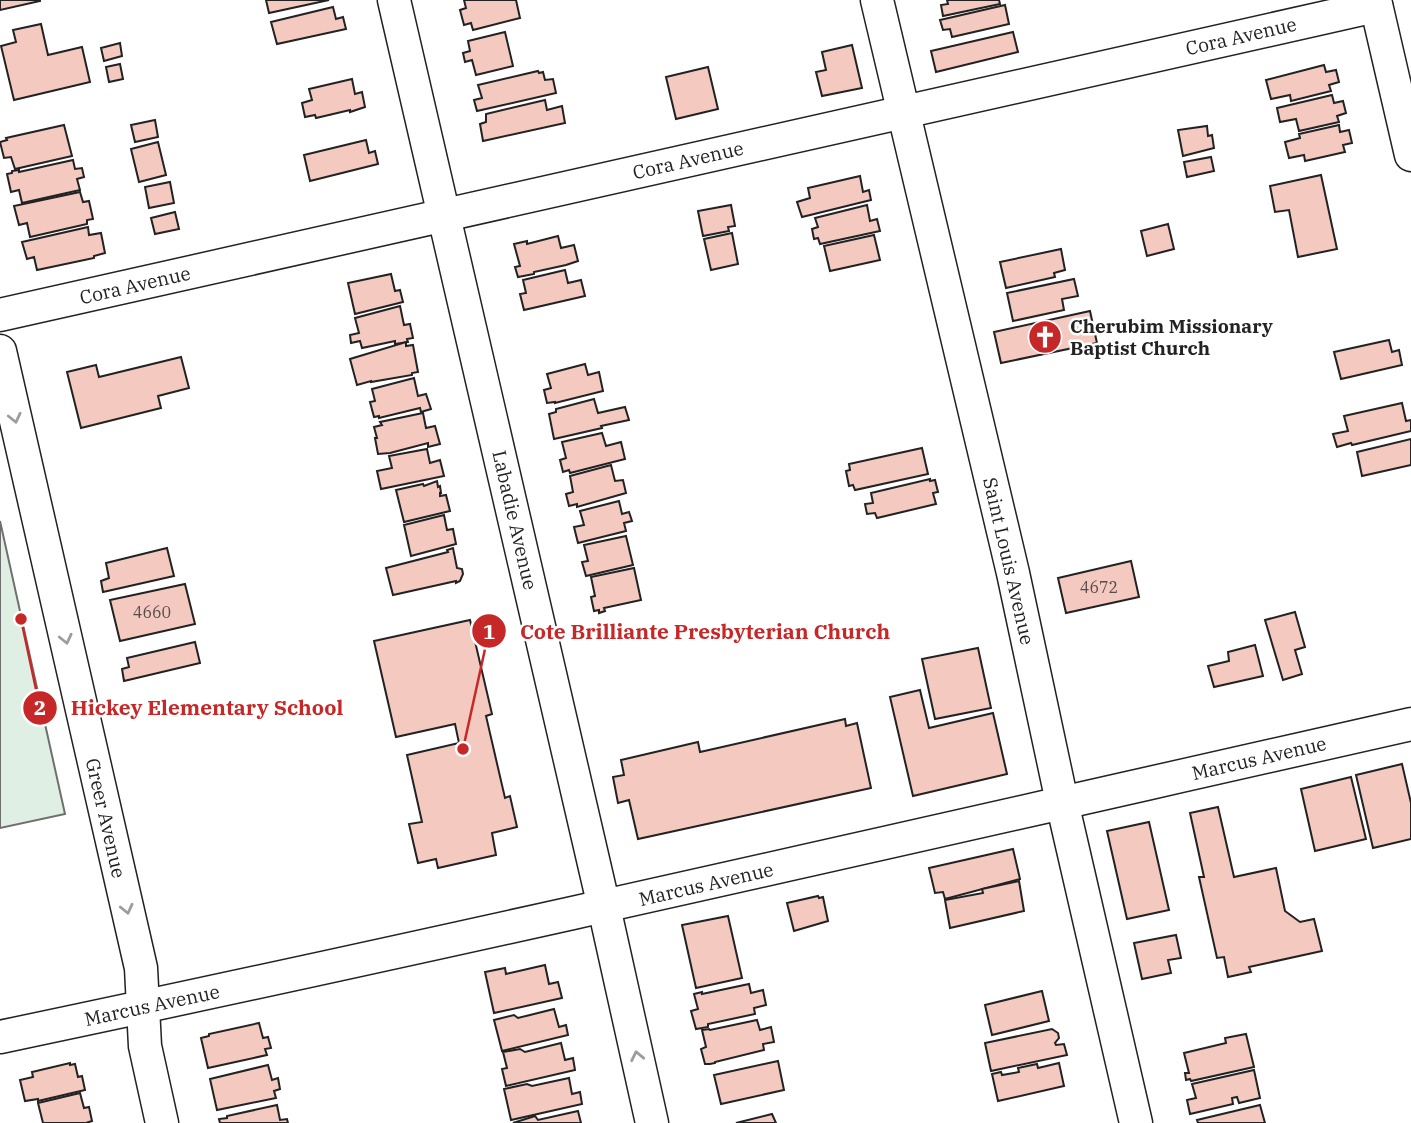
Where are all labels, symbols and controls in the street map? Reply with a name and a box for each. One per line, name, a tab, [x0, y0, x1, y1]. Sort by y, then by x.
street label: Cora Avenue	[1183, 12, 1299, 60]
street label: Cora Avenue	[630, 136, 746, 184]
street label: Cora Avenue	[77, 261, 193, 309]
place label: Cherubim Missionary Baptist Church	[1070, 314, 1273, 360]
church icon: Cherubim Missionary Baptist Church	[1026, 318, 1064, 356]
one-way arrow	[7, 412, 21, 424]
street label: Labadie Avenue	[487, 448, 543, 592]
street label: Saint Louis Avenue	[978, 475, 1040, 647]
house number: 4672	[1080, 577, 1118, 597]
house number: 4660	[133, 602, 171, 622]
callout: Cote Brilliante Presbyterian Church	[471, 610, 905, 652]
text: 1	[483, 617, 495, 645]
text: Cote Brilliante Presbyterian Church	[520, 617, 890, 645]
one-way arrow	[57, 633, 72, 645]
callout: Hickey Elementary School	[22, 687, 358, 729]
text: 2	[34, 693, 46, 721]
text: Hickey Elementary School	[71, 693, 343, 721]
street label: Marcus Avenue	[1189, 731, 1329, 785]
street label: Greer Avenue	[81, 756, 131, 880]
street label: Marcus Avenue	[636, 857, 776, 911]
one-way arrow	[119, 903, 133, 915]
street label: Marcus Avenue	[82, 979, 222, 1031]
one-way arrow	[631, 1050, 645, 1062]

